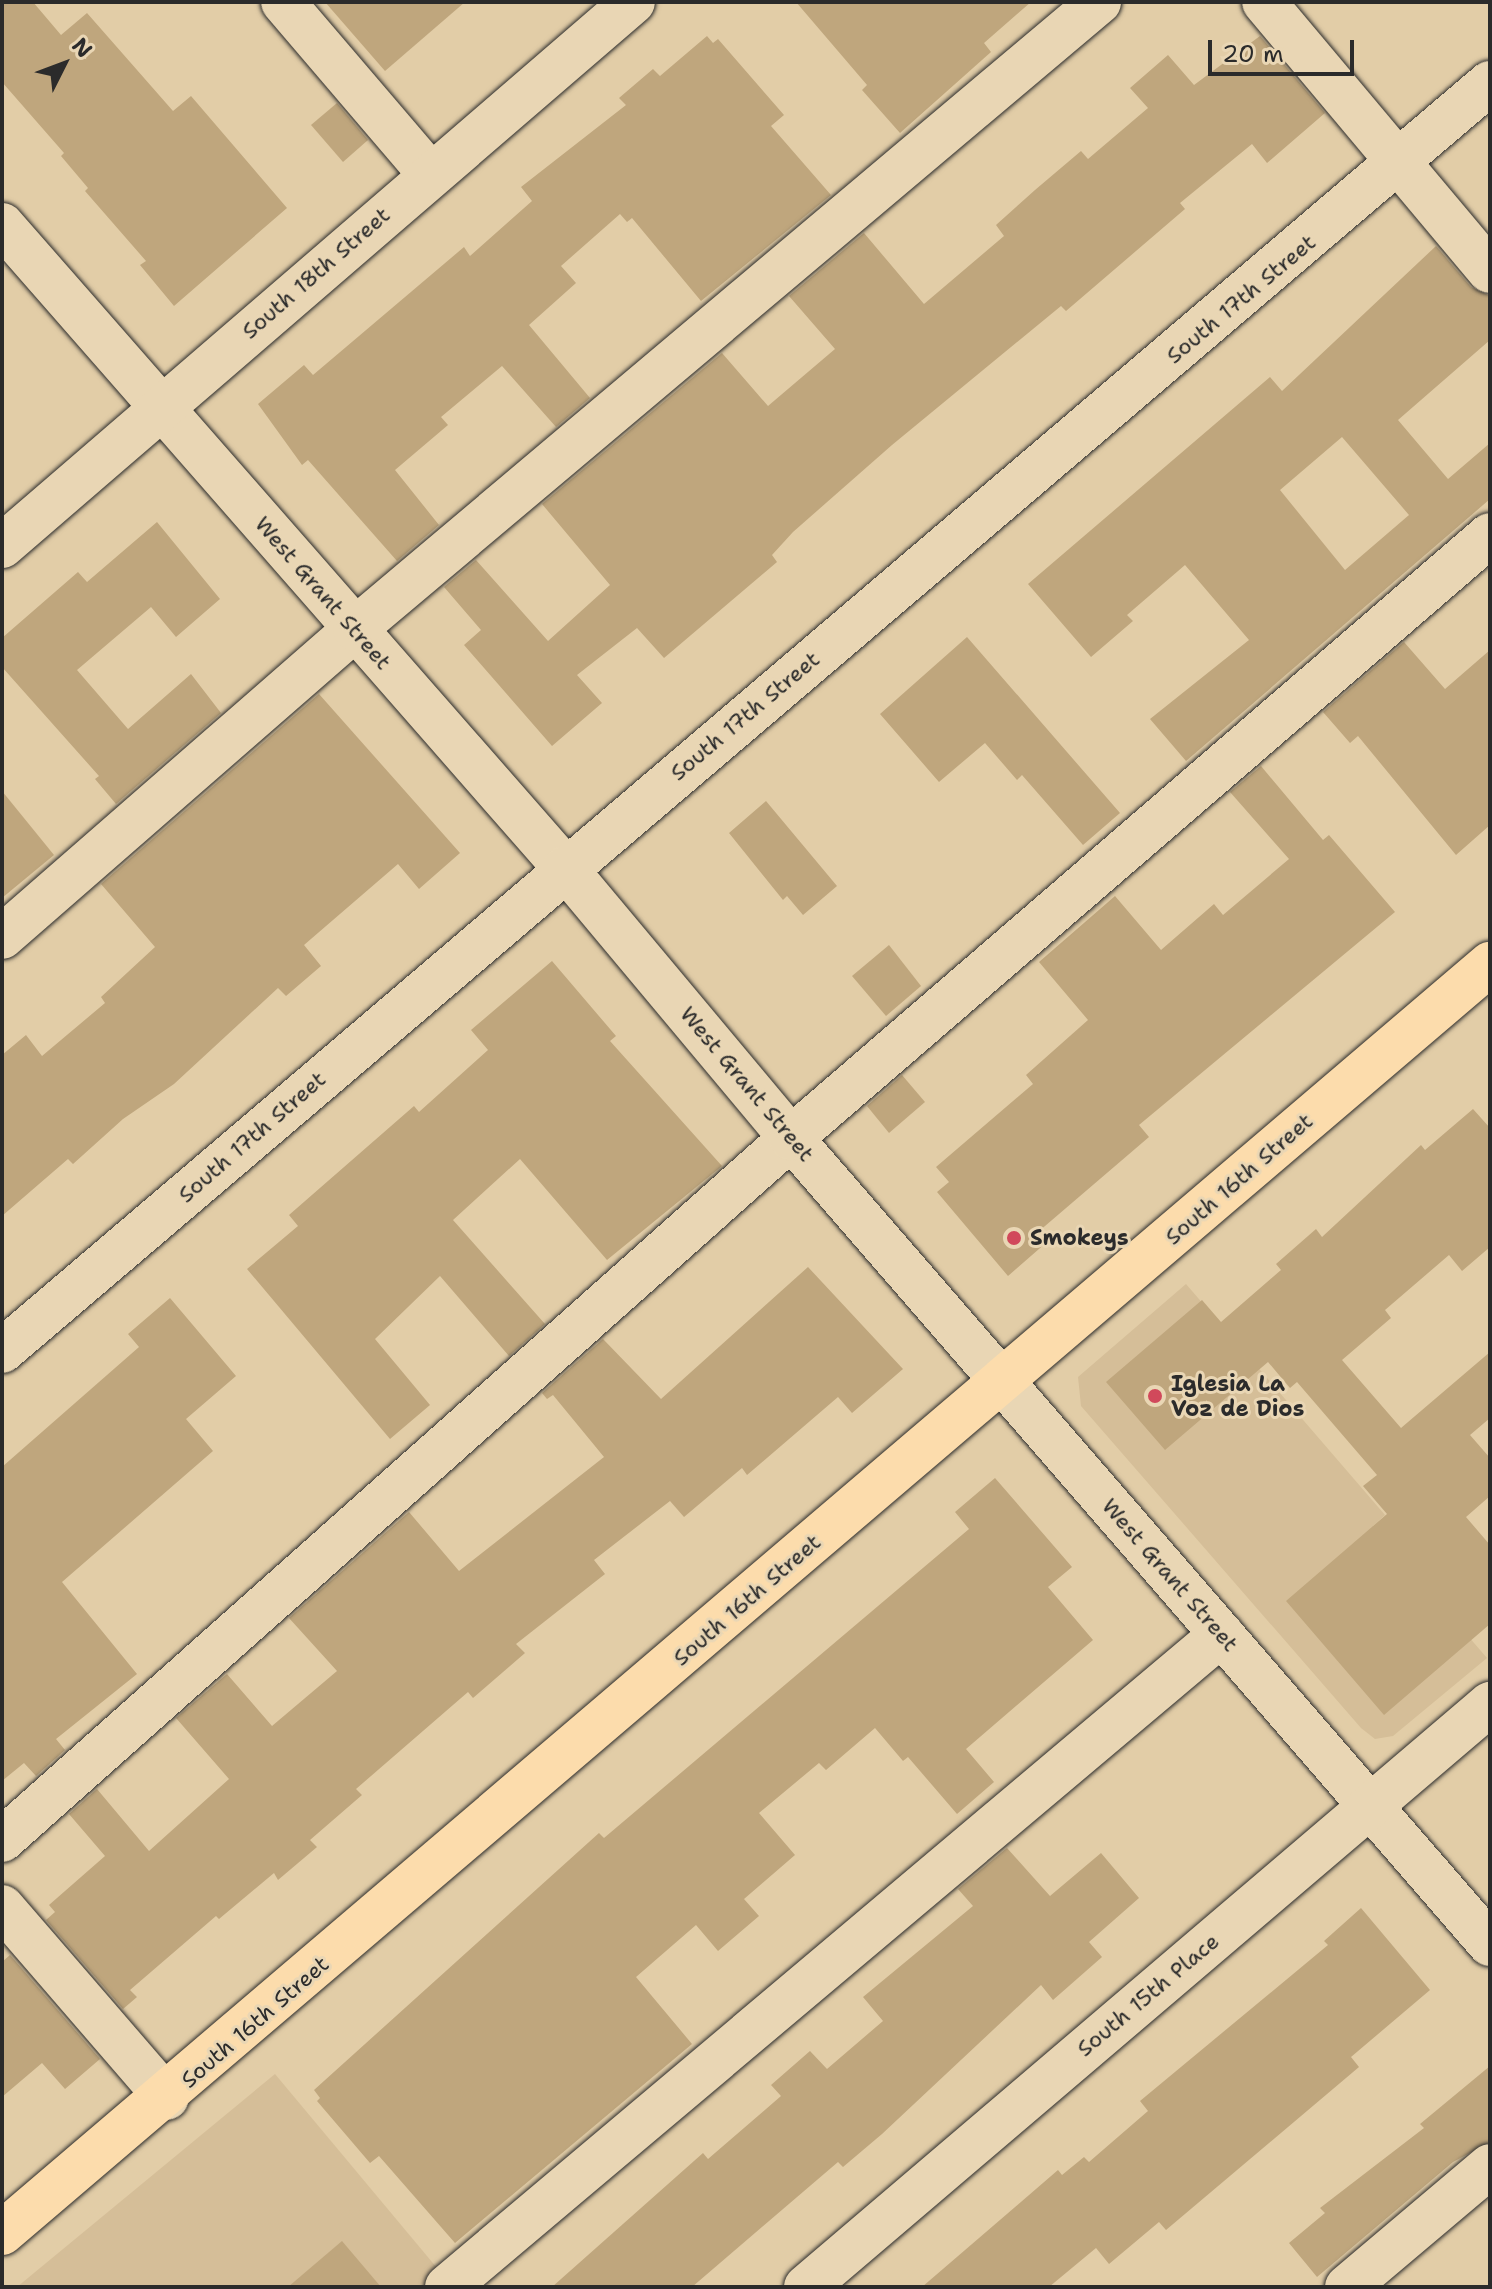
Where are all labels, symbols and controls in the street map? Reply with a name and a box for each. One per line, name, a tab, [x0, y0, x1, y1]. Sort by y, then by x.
north arrow	[24, 24, 104, 104]
scale bar	[1212, 24, 1358, 74]
text: N	[66, 31, 99, 64]
text: 20 m	[1222, 38, 1284, 70]
street label: South 18th Street	[237, 202, 395, 344]
street label: South 17th Street	[1161, 229, 1321, 369]
street label: West Grant Street	[249, 511, 397, 675]
street label: South 17th Street	[665, 646, 825, 786]
street label: West Grant Street	[674, 1001, 820, 1167]
street label: South 17th Street	[173, 1066, 331, 1208]
street label: South 16th Street	[1160, 1108, 1318, 1250]
place label: Smokeys	[1030, 1225, 1129, 1251]
marker: Smokeys	[1005, 1229, 1023, 1247]
place label: Iglesia La Voz de Dios	[1171, 1370, 1304, 1422]
marker: Iglesia La Voz de Dios	[1146, 1387, 1164, 1405]
street label: West Grant Street	[1096, 1493, 1244, 1657]
street label: South 16th Street	[668, 1529, 826, 1671]
street label: South 15th Place	[1072, 1928, 1224, 2062]
street label: South 16th Street	[176, 1951, 334, 2093]

